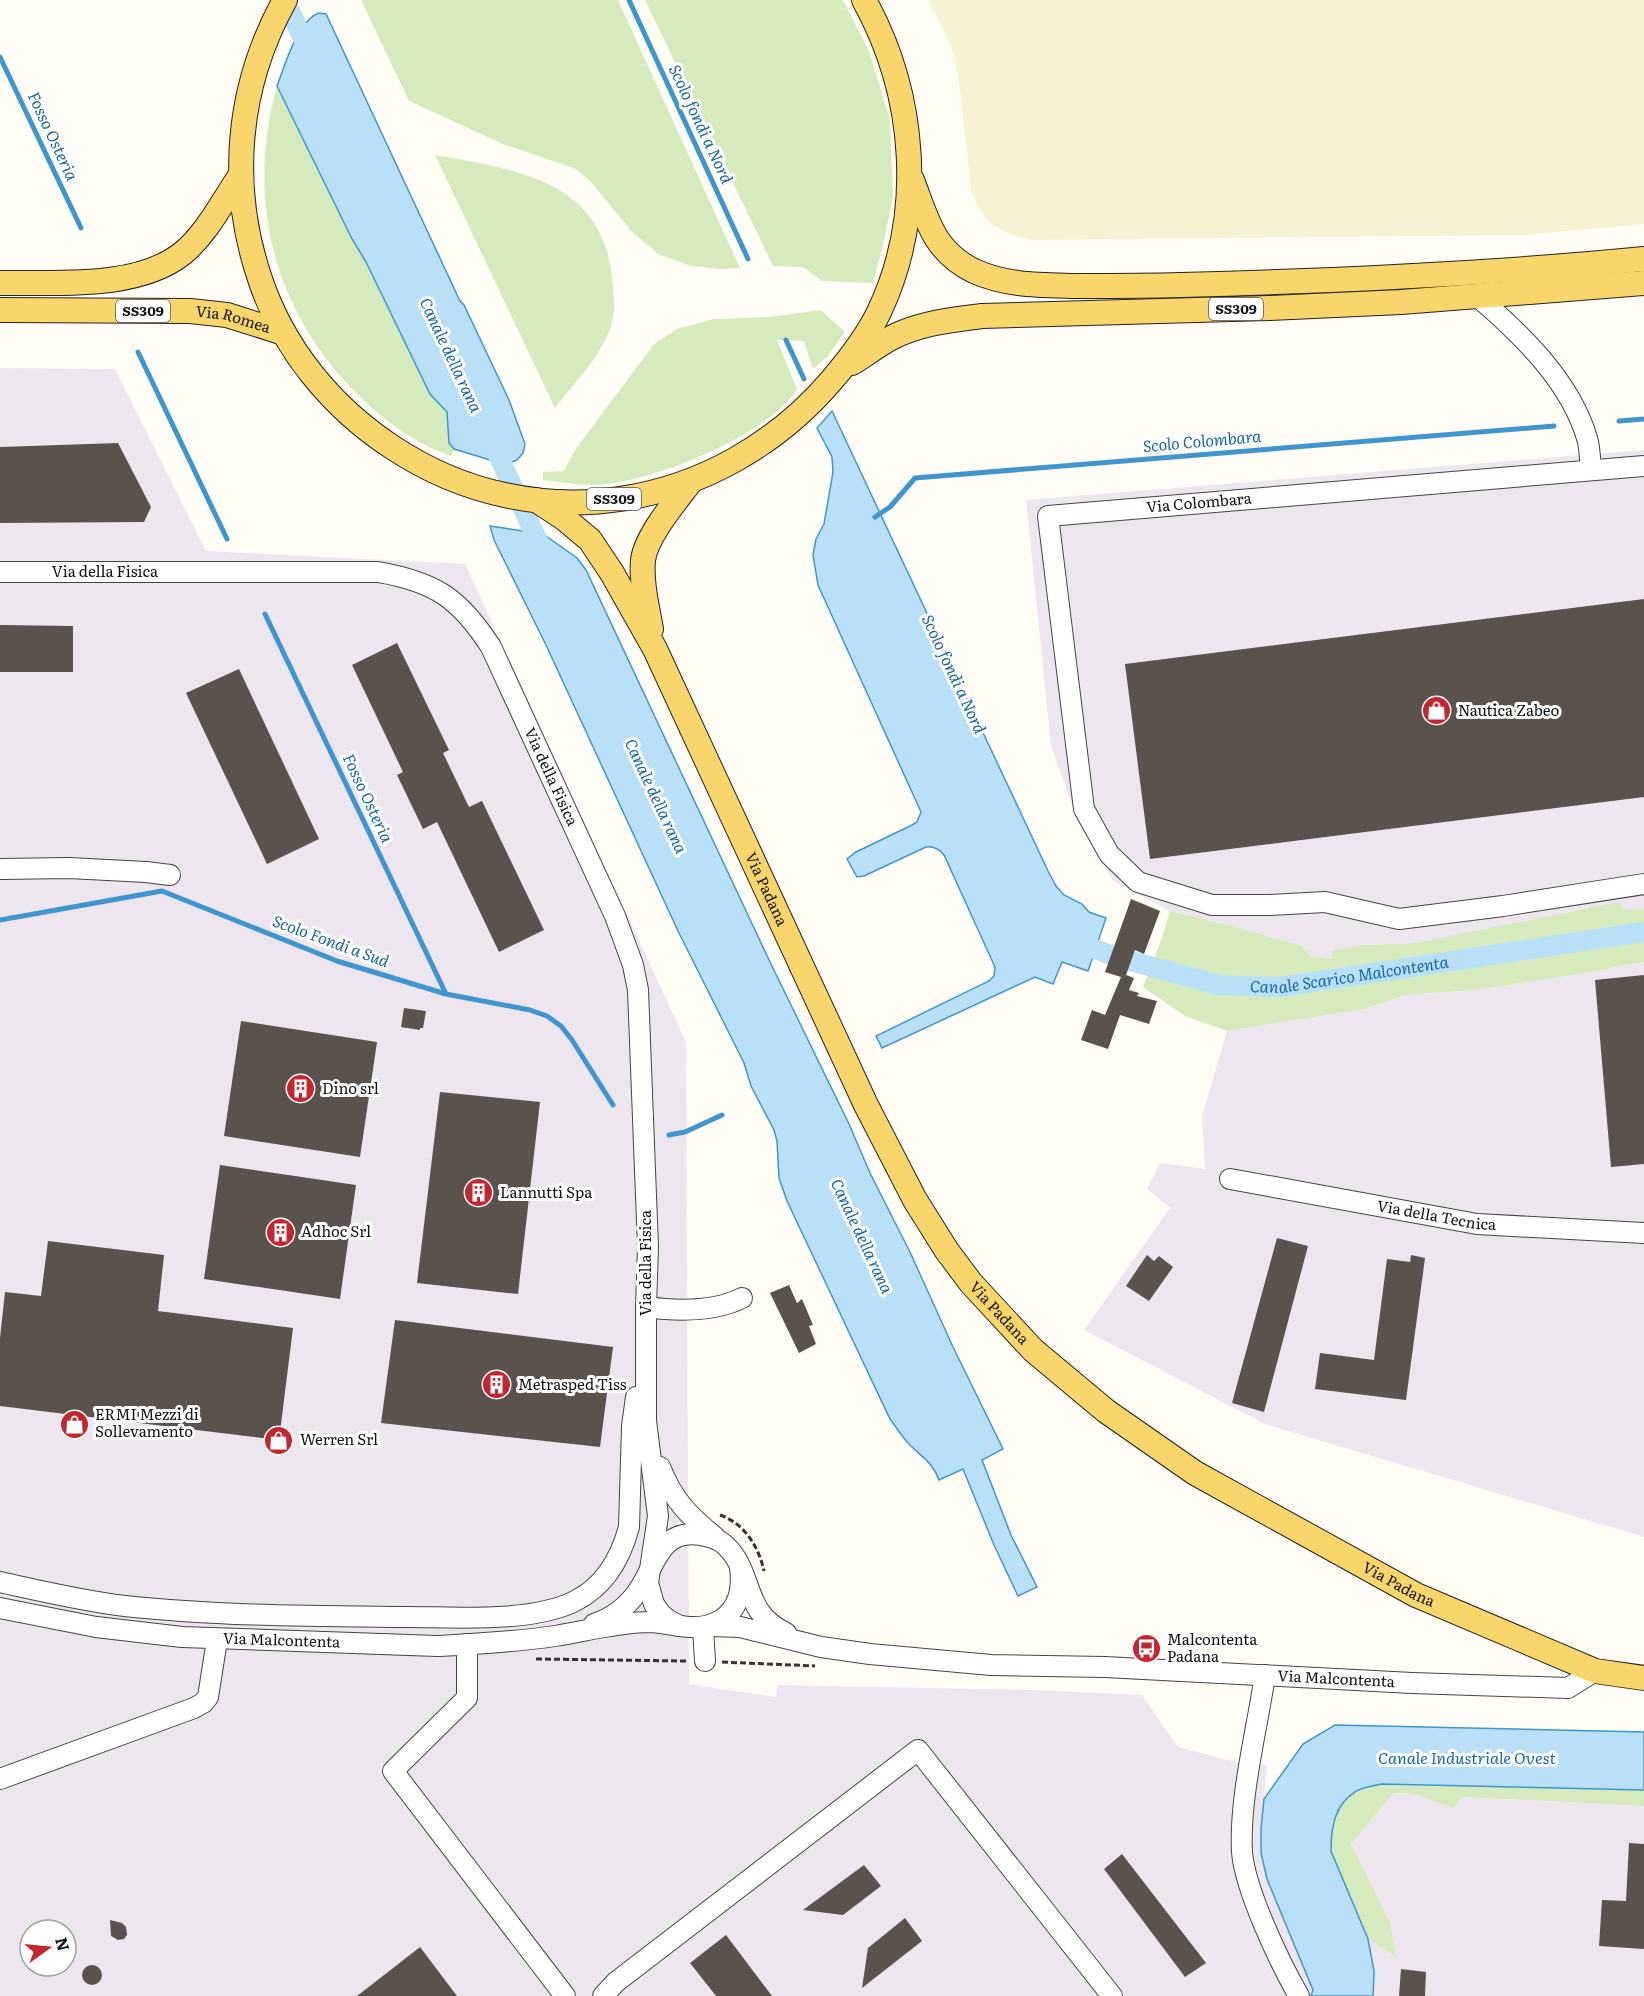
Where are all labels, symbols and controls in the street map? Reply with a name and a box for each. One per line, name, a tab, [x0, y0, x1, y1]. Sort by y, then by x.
water label: Scolo fondi a Nord	[664, 60, 740, 188]
water label: Fosso Osteria	[23, 87, 85, 185]
water label: Canale della rana	[415, 293, 489, 417]
road number: SS309	[1209, 298, 1263, 320]
street label: Via Romea	[195, 299, 275, 338]
road number: SS309	[116, 300, 170, 322]
water label: Scolo Colombara	[1142, 423, 1263, 457]
street label: Via Colombara	[1145, 485, 1253, 518]
road number: SS309	[587, 488, 641, 510]
street label: Via della Fisica	[52, 559, 159, 582]
water label: Scolo fondi a Nord	[917, 610, 993, 738]
shop icon: Nautica Zabeo	[1421, 695, 1453, 727]
place label: Nautica Zabeo	[1458, 698, 1560, 721]
street label: Via della Fisica	[520, 723, 585, 830]
water label: Canale della rana	[620, 734, 694, 858]
water label: Fosso Osteria	[338, 749, 400, 847]
street label: Via Padana	[740, 848, 795, 930]
water label: Scolo Fondi a Sud	[270, 908, 394, 973]
water label: Canale Scarico Malcontenta	[1250, 949, 1451, 998]
building icon: Dino srl	[285, 1073, 317, 1105]
place label: Dino srl	[322, 1076, 379, 1099]
water label: Canale della rana	[826, 1174, 900, 1298]
building icon: Lannutti Spa	[463, 1177, 495, 1209]
place label: Lannutti Spa	[500, 1180, 593, 1203]
street label: Via della Tecnica	[1375, 1193, 1498, 1235]
street label: Via della Fisica	[633, 1209, 656, 1316]
building icon: Adhoc Srl	[264, 1216, 296, 1248]
place label: Adhoc Srl	[301, 1219, 371, 1242]
street label: Via Padana	[965, 1275, 1036, 1350]
building icon: Metrasped Tiss	[481, 1369, 513, 1401]
place label: Metrasped Tiss	[518, 1372, 627, 1395]
place label: ERMI Mezzi di Sollevamento	[95, 1402, 199, 1442]
shop icon: ERMI Mezzi di Sollevamento	[58, 1408, 90, 1440]
shop icon: Werren Srl	[263, 1424, 295, 1456]
place label: Werren Srl	[300, 1427, 378, 1450]
street label: Via Padana	[1359, 1555, 1440, 1612]
street label: Via Malcontenta	[222, 1625, 342, 1653]
place label: Malcontenta Padana	[1167, 1627, 1258, 1667]
bus stop icon: Malcontenta Padana	[1130, 1633, 1162, 1665]
street label: Via Malcontenta	[1277, 1663, 1396, 1692]
water label: Canale Industriale Ovest	[1378, 1745, 1556, 1769]
north arrow	[18, 1918, 78, 1978]
text: N	[50, 1934, 77, 1953]

